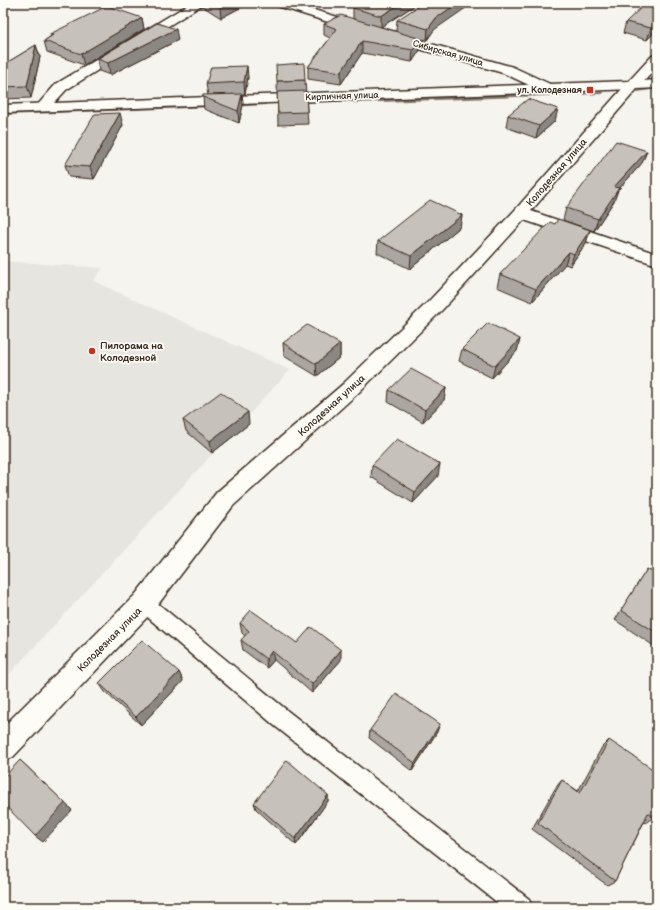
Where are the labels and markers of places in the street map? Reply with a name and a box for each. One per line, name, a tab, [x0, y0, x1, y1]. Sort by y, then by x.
place label: ул. Колодезная	[517, 85, 582, 96]
marker: ул. Колодезная	[585, 85, 595, 95]
place label: Пилорама на Колодезной	[100, 340, 163, 364]
marker: Пилорама на Колодезной	[87, 346, 97, 356]

